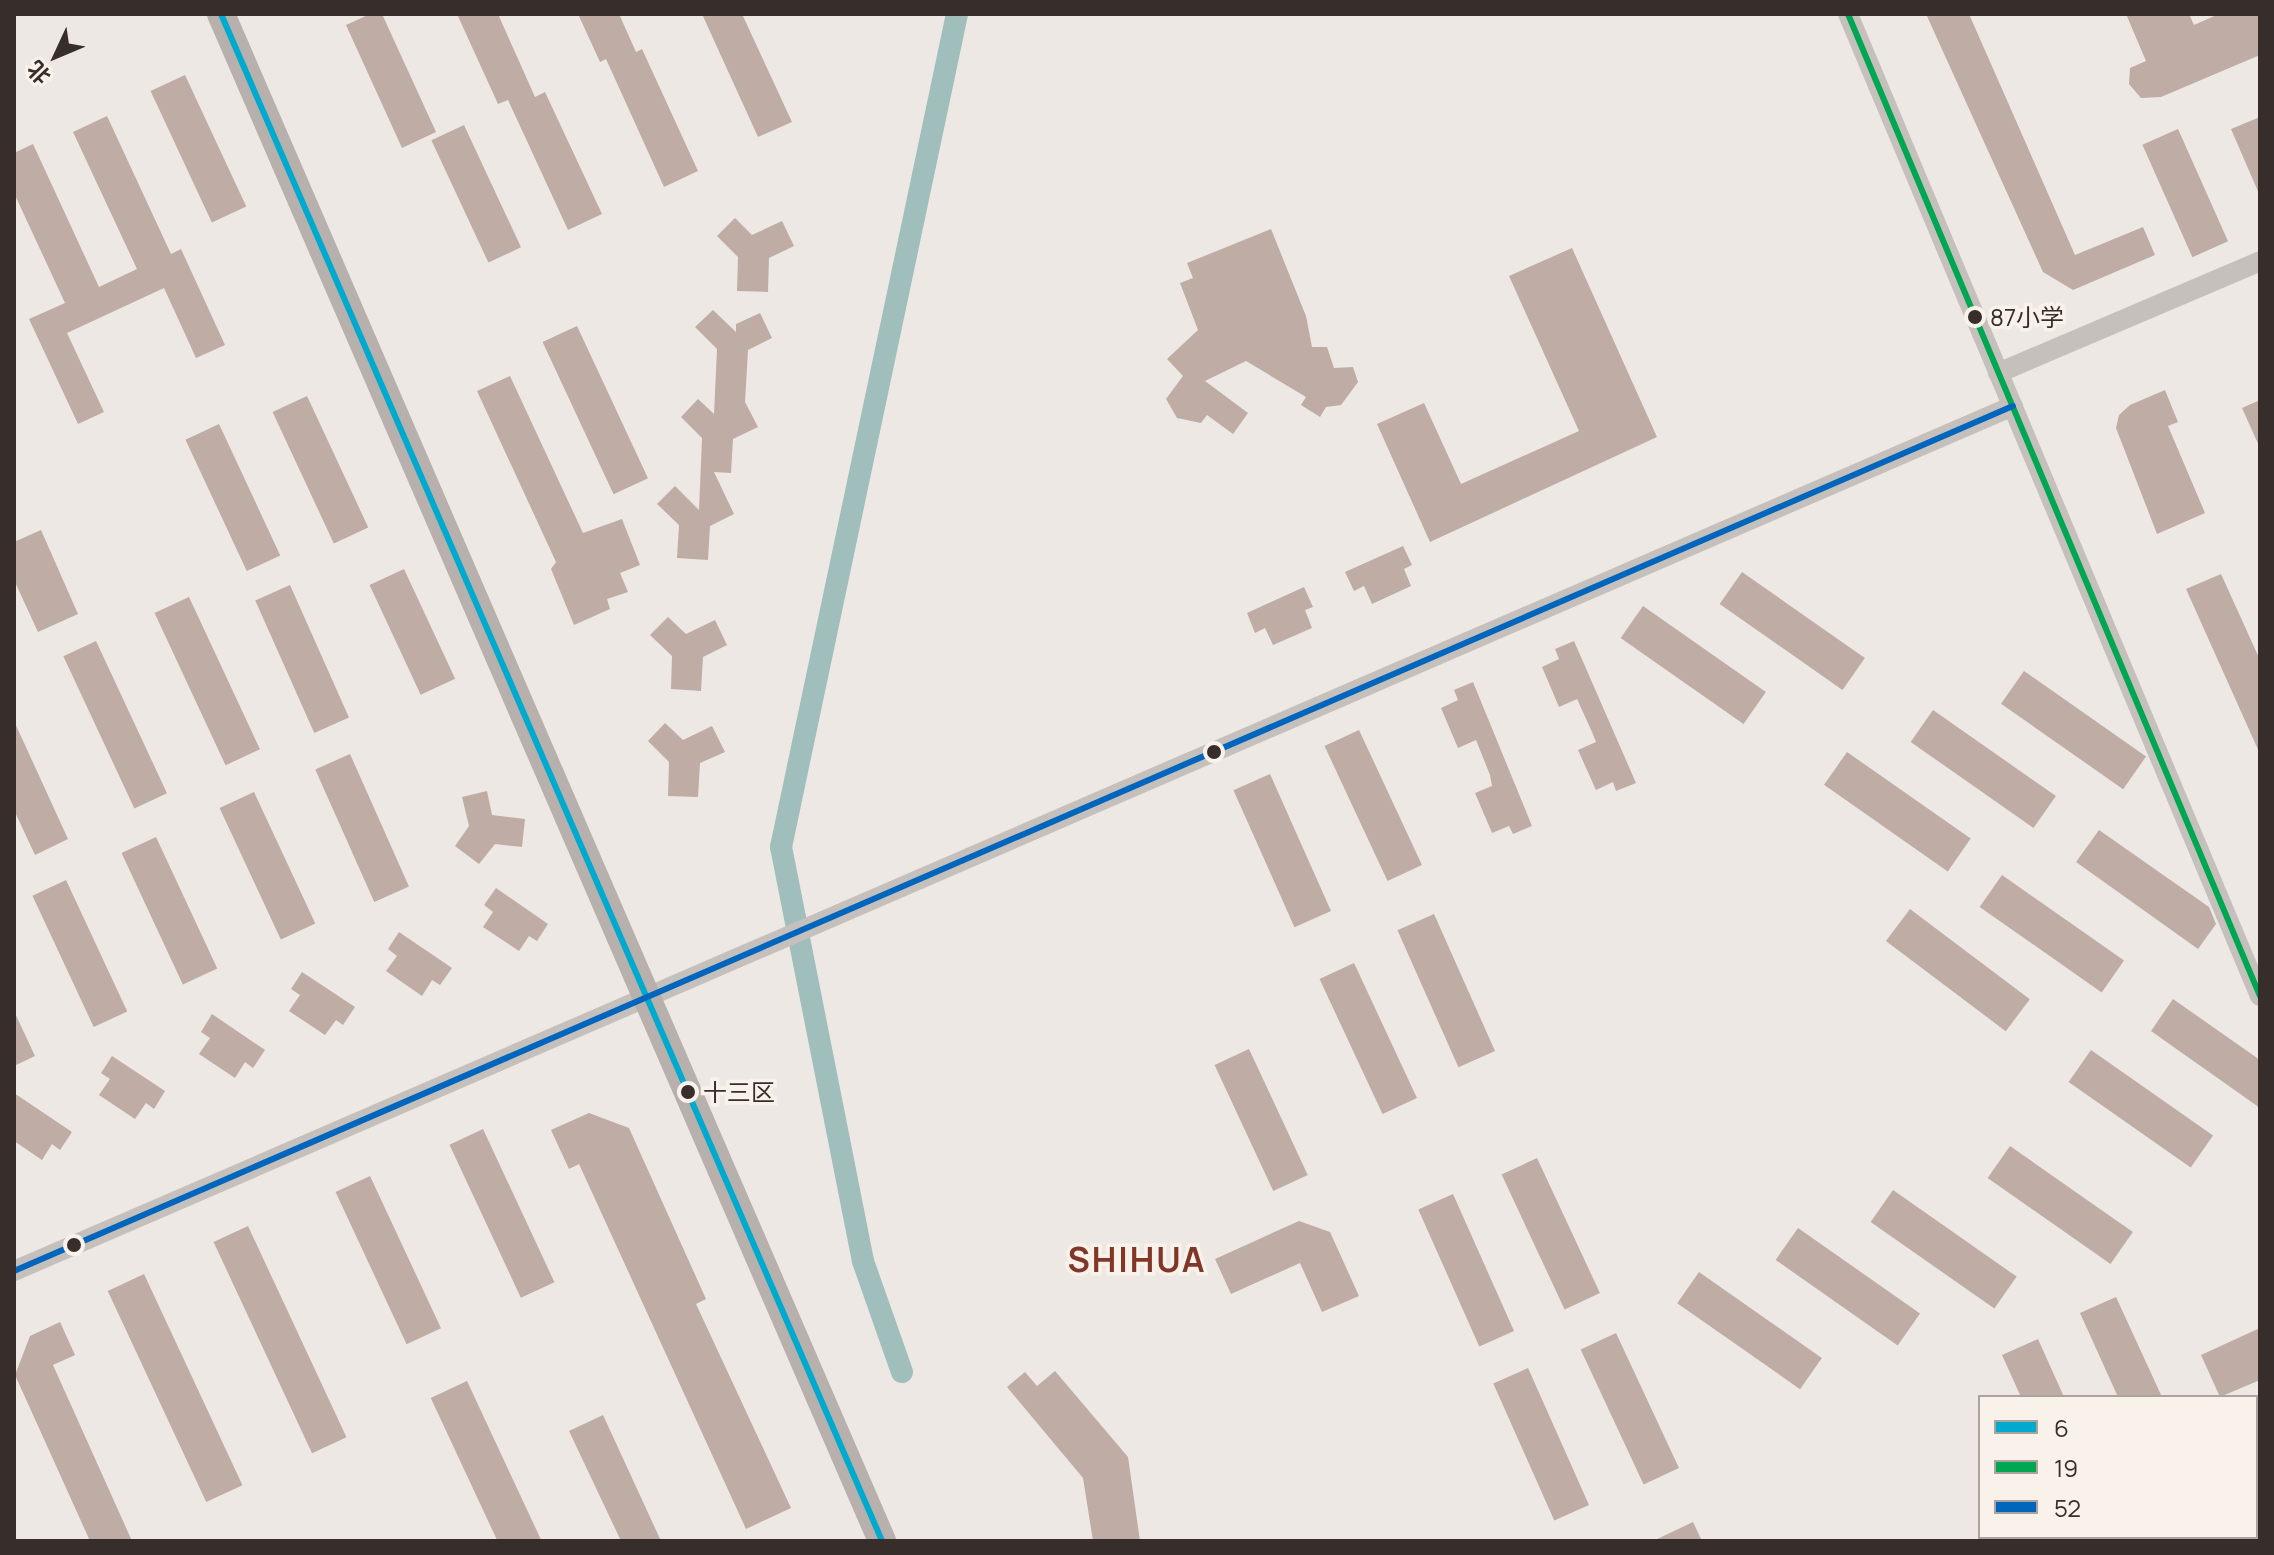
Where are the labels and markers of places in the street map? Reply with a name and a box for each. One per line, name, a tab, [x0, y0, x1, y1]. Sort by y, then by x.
place label: 87小学	[1990, 303, 2064, 331]
marker: 87小学	[1967, 309, 1983, 325]
unlabelled marker	[1206, 744, 1222, 760]
place label: 十三区	[703, 1078, 775, 1106]
marker: 十三区	[680, 1084, 696, 1100]
unlabelled marker	[66, 1237, 82, 1253]

